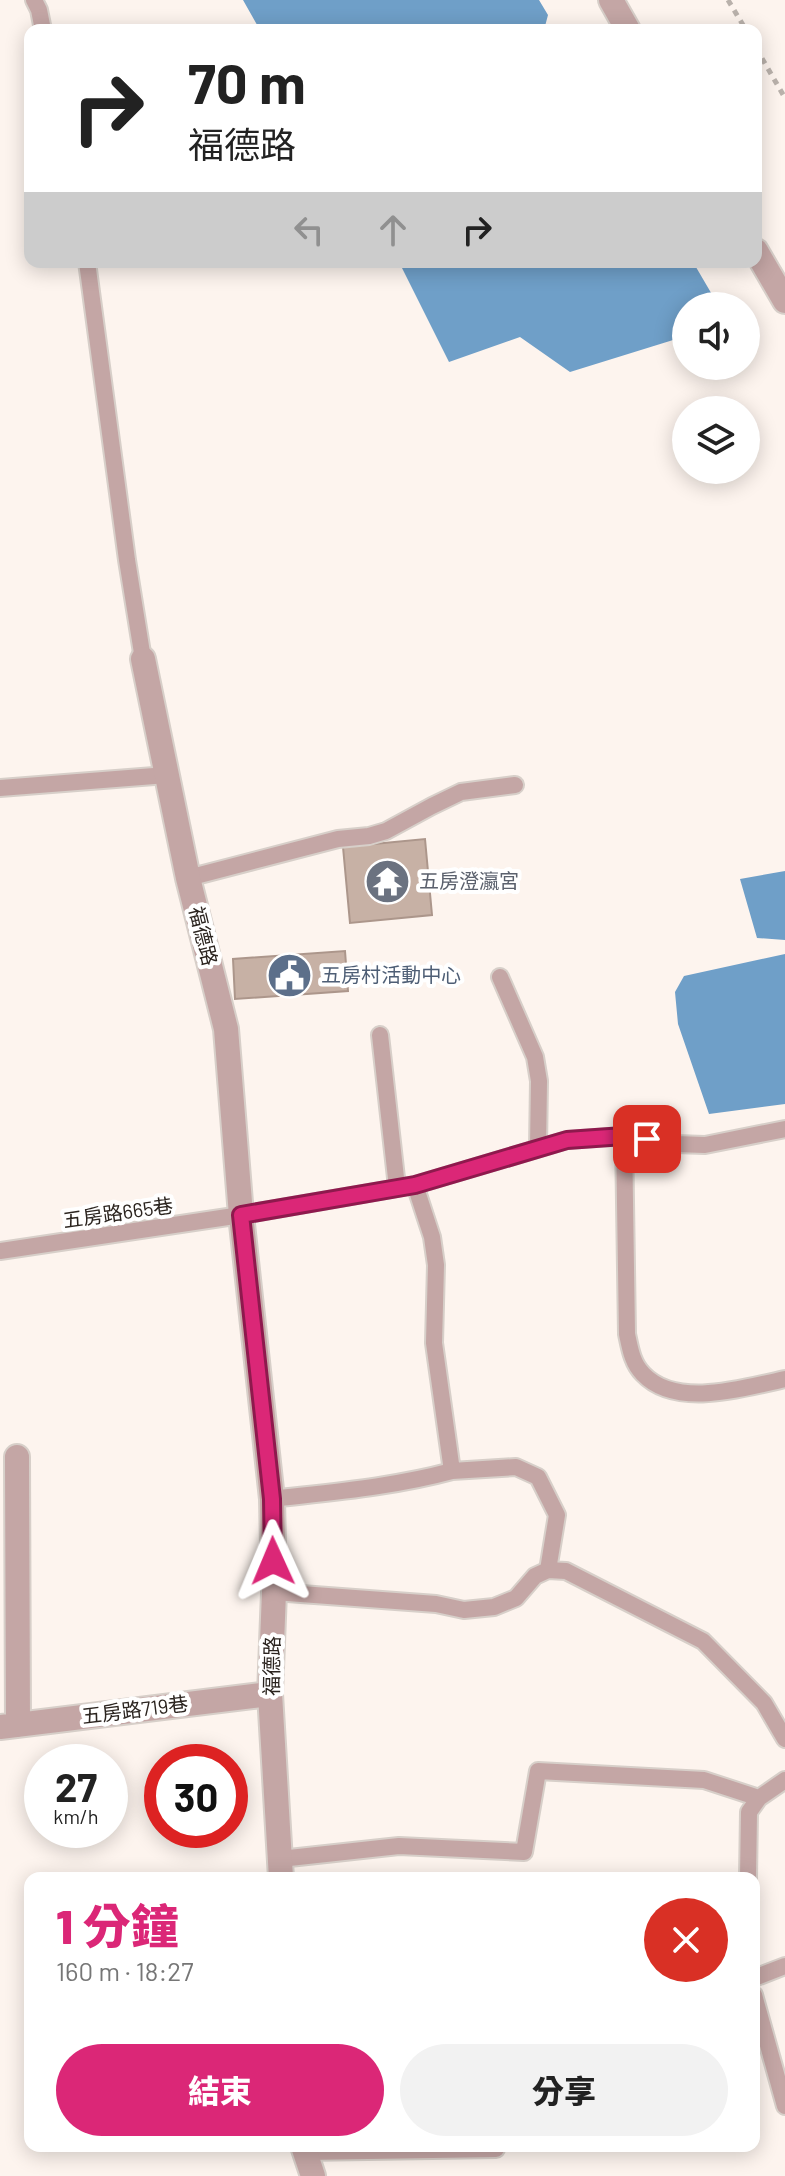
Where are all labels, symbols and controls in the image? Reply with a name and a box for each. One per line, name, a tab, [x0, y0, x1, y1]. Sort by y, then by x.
text: 70 m	[188, 48, 306, 115]
icon: right	[56, 56, 160, 160]
text: 福德路	[188, 122, 296, 165]
icon: left	[287, 208, 331, 252]
icon: ahead	[371, 208, 415, 252]
icon: right	[455, 208, 499, 252]
map controls	[672, 292, 760, 484]
button: sound	[672, 292, 760, 380]
button: layers	[672, 396, 760, 484]
temple icon: 五房澄瀛宮	[364, 857, 412, 905]
place label: 五房澄瀛宮	[419, 868, 519, 892]
street label: 福德路	[185, 904, 223, 968]
public building icon: 五房村活動中心	[266, 951, 314, 999]
place label: 五房村活動中心	[321, 962, 461, 986]
pin	[613, 1105, 681, 1173]
icon: arrive	[625, 1117, 669, 1161]
street label: 五房路665巷	[61, 1192, 174, 1232]
position arrow	[231, 1519, 315, 1603]
street label: 福德路	[258, 1636, 284, 1696]
street label: 五房路719巷	[80, 1691, 189, 1727]
speed limit sign: 30	[144, 1744, 248, 1848]
text: 27	[55, 1762, 97, 1810]
text: km/h	[53, 1804, 99, 1828]
text: 1 分鐘	[56, 1896, 179, 1954]
button: close	[644, 1898, 728, 1982]
text: 160 m · 18:27	[56, 1955, 193, 1986]
button: 結束	[56, 2044, 384, 2136]
button: 分享	[400, 2044, 728, 2136]

